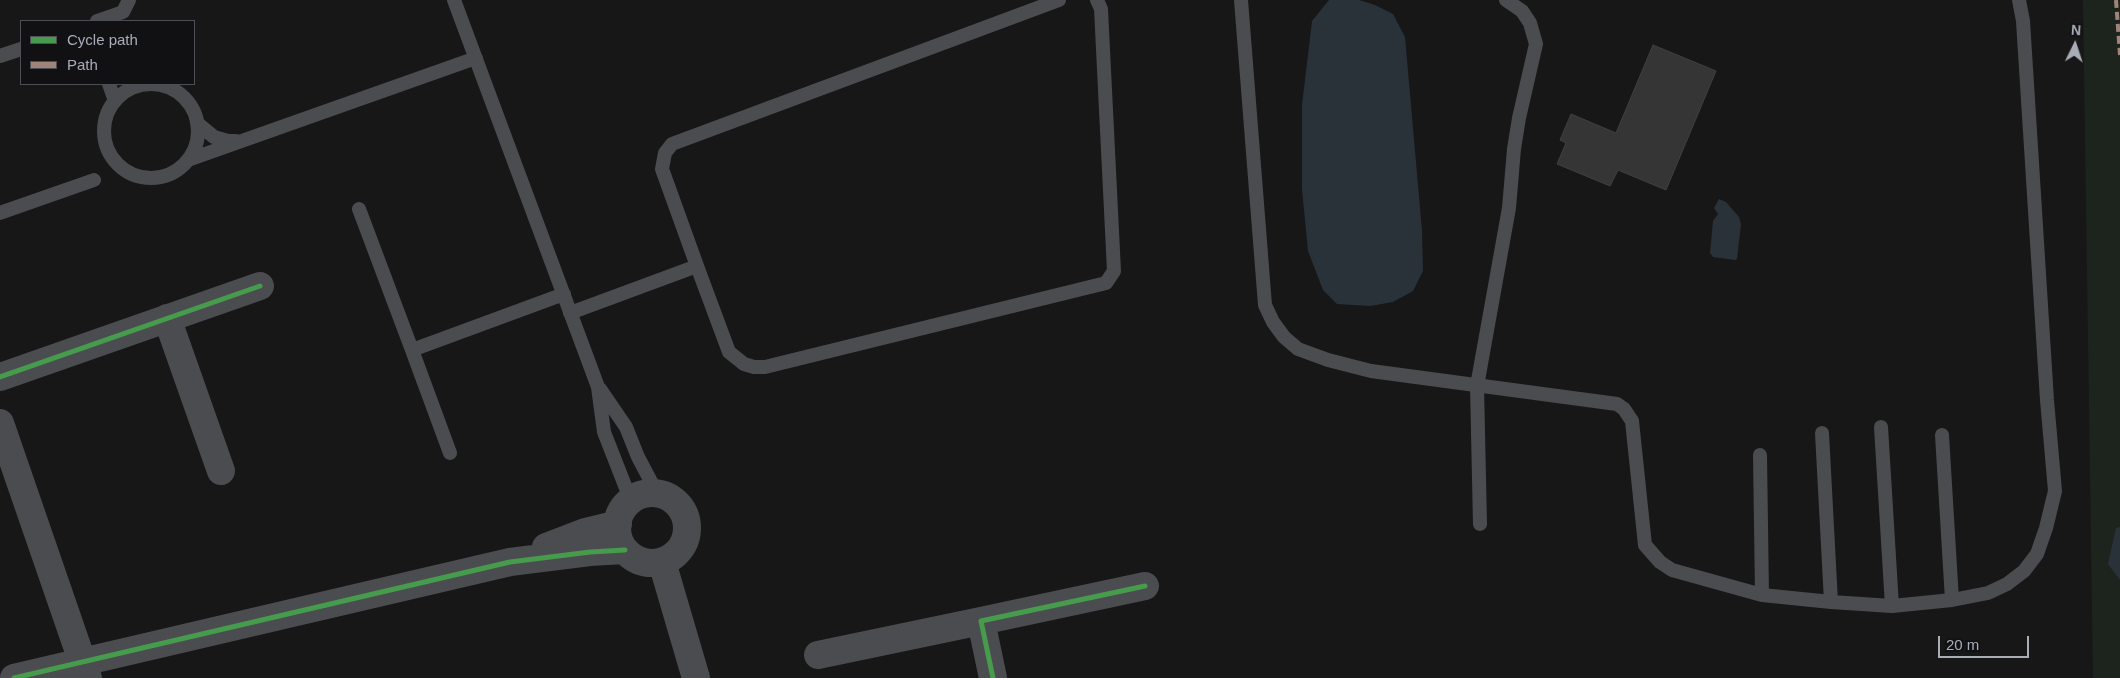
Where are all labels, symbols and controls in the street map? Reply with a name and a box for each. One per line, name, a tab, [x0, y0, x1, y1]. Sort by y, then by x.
legend	[20, 20, 195, 85]
north arrow	[2050, 20, 2100, 70]
text: N	[2070, 22, 2082, 38]
text: Cycle path	[67, 31, 138, 48]
text: Path	[67, 56, 98, 73]
scale bar	[1940, 626, 2031, 658]
text: 20 m	[1946, 636, 1979, 653]

